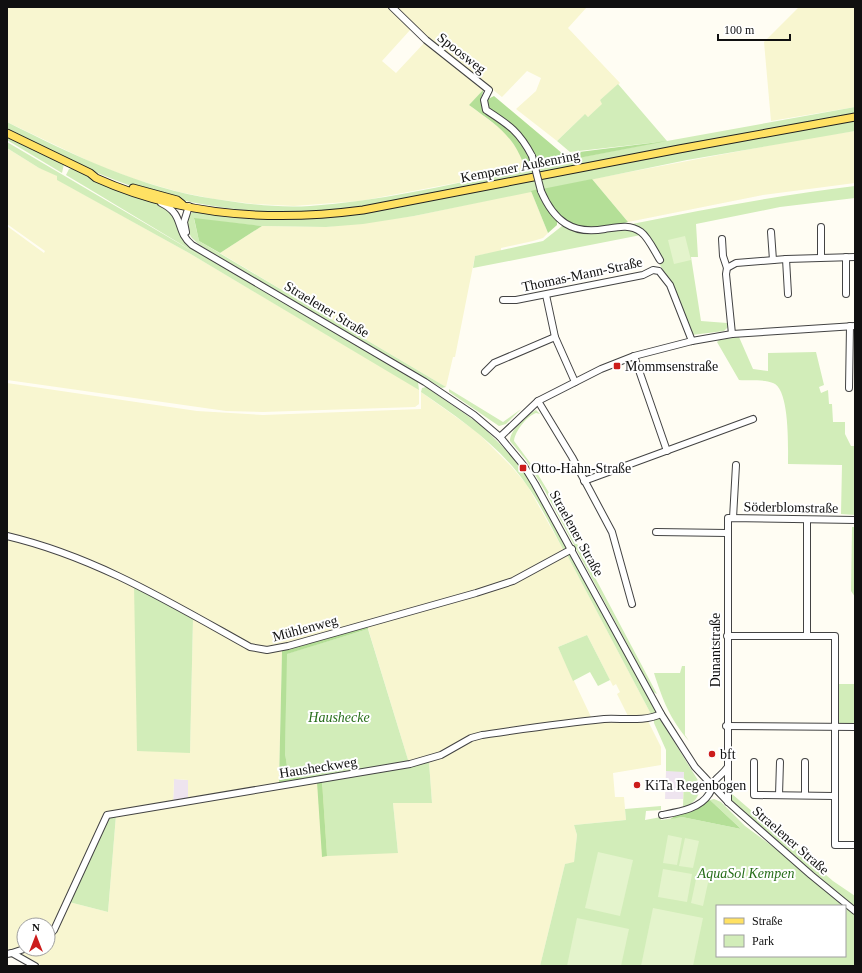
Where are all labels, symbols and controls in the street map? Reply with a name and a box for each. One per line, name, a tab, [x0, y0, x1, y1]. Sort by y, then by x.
scale bar	[718, 16, 790, 42]
text: 100 m	[724, 23, 755, 37]
street label: Spoosweg	[434, 30, 489, 77]
street label: Kempener Außenring	[459, 148, 581, 185]
street label: Thomas-Mann-Straße	[520, 254, 644, 295]
street label: Straelener Straße	[282, 278, 372, 341]
place label: Mommsenstraße	[625, 359, 718, 374]
marker: Mommsenstraße	[612, 361, 622, 371]
place label: Otto-Hahn-Straße	[531, 461, 631, 476]
marker: Otto-Hahn-Straße	[518, 463, 528, 473]
street label: Straelener Straße	[547, 488, 606, 579]
street label: Söderblomstraße	[743, 499, 839, 516]
street label: Mühlenweg	[271, 613, 339, 644]
street label: Dunantstraße	[708, 613, 723, 687]
park label: Haushecke	[307, 710, 370, 725]
place label: bft	[720, 747, 736, 762]
marker: bft	[707, 749, 717, 759]
street label: Hausheckweg	[278, 754, 358, 781]
place label: KiTa Regenbogen	[645, 778, 746, 793]
marker: KiTa Regenbogen	[632, 780, 642, 790]
street label: Straelener Straße	[750, 803, 832, 878]
park label: AquaSol Kempen	[697, 866, 794, 881]
legend	[716, 905, 846, 957]
text: Straße	[752, 914, 783, 928]
north arrow	[16, 917, 56, 957]
text: N	[32, 921, 40, 933]
text: Park	[752, 934, 774, 948]

